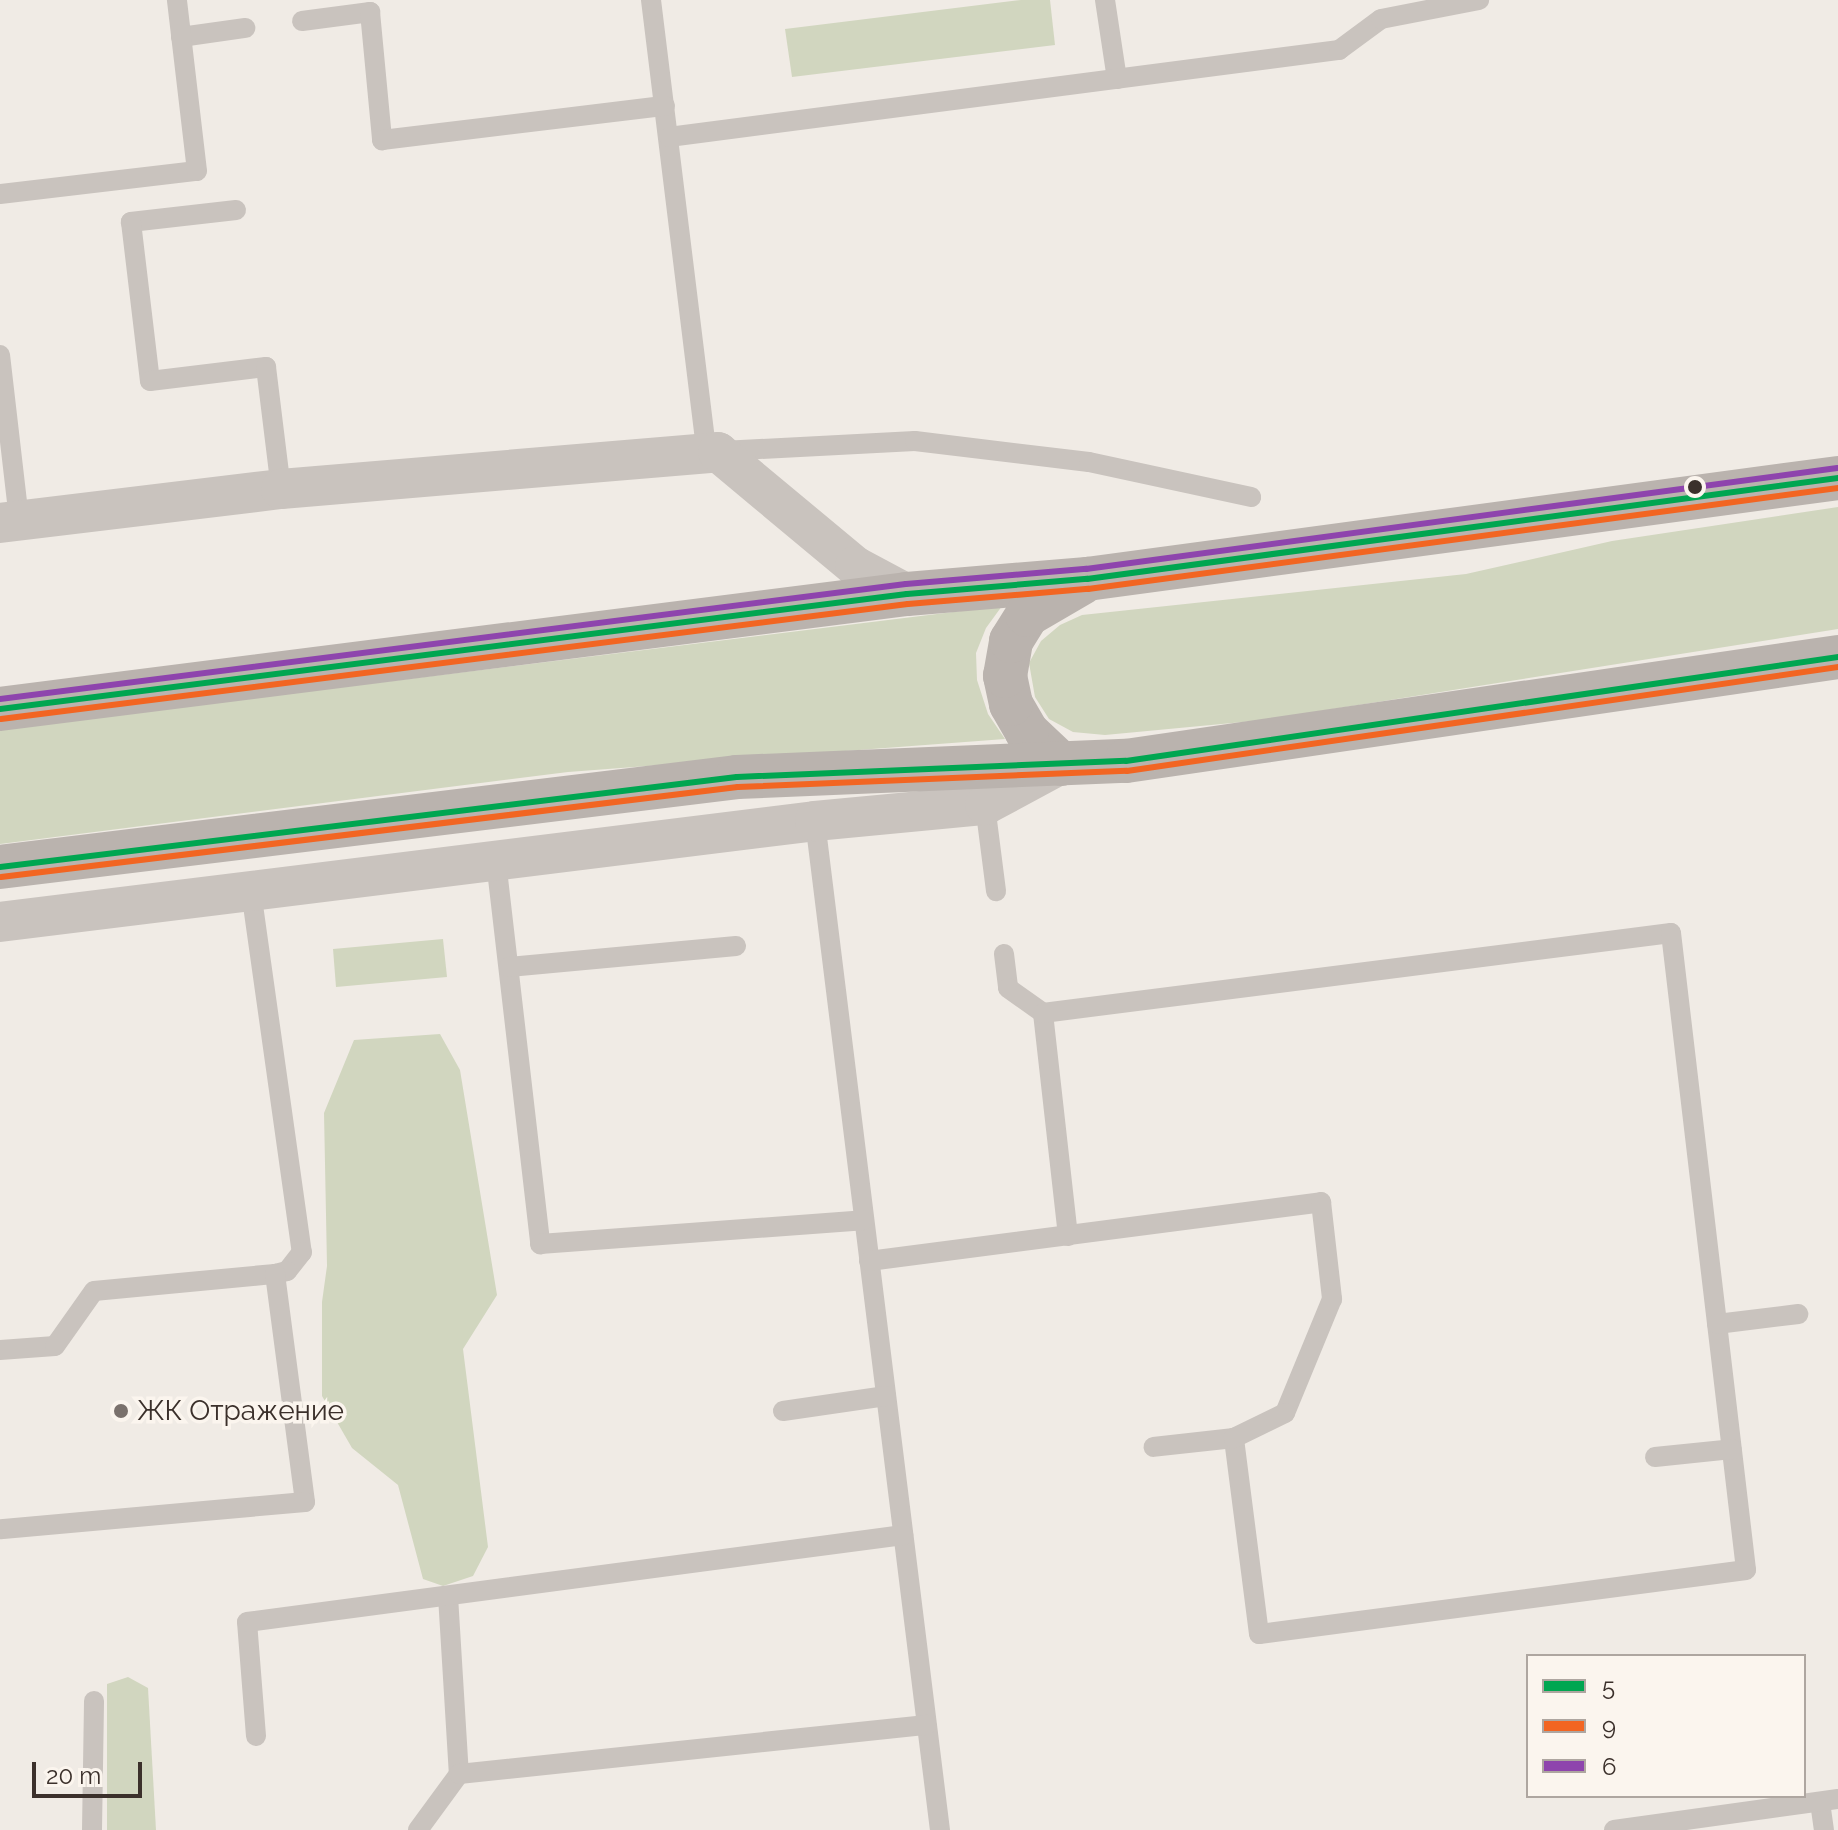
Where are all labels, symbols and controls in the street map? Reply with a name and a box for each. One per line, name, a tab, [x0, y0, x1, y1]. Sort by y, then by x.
unlabelled marker	[1687, 479, 1703, 495]
place label: ЖК Отражение	[137, 1394, 344, 1428]
marker: ЖК Отражение	[112, 1402, 130, 1420]
legend	[1526, 1654, 1806, 1798]
text: 5	[1602, 1672, 1615, 1701]
text: 9	[1602, 1712, 1616, 1741]
scale bar	[36, 1746, 146, 1796]
text: 6	[1602, 1752, 1616, 1781]
text: 20 m	[46, 1761, 101, 1790]

